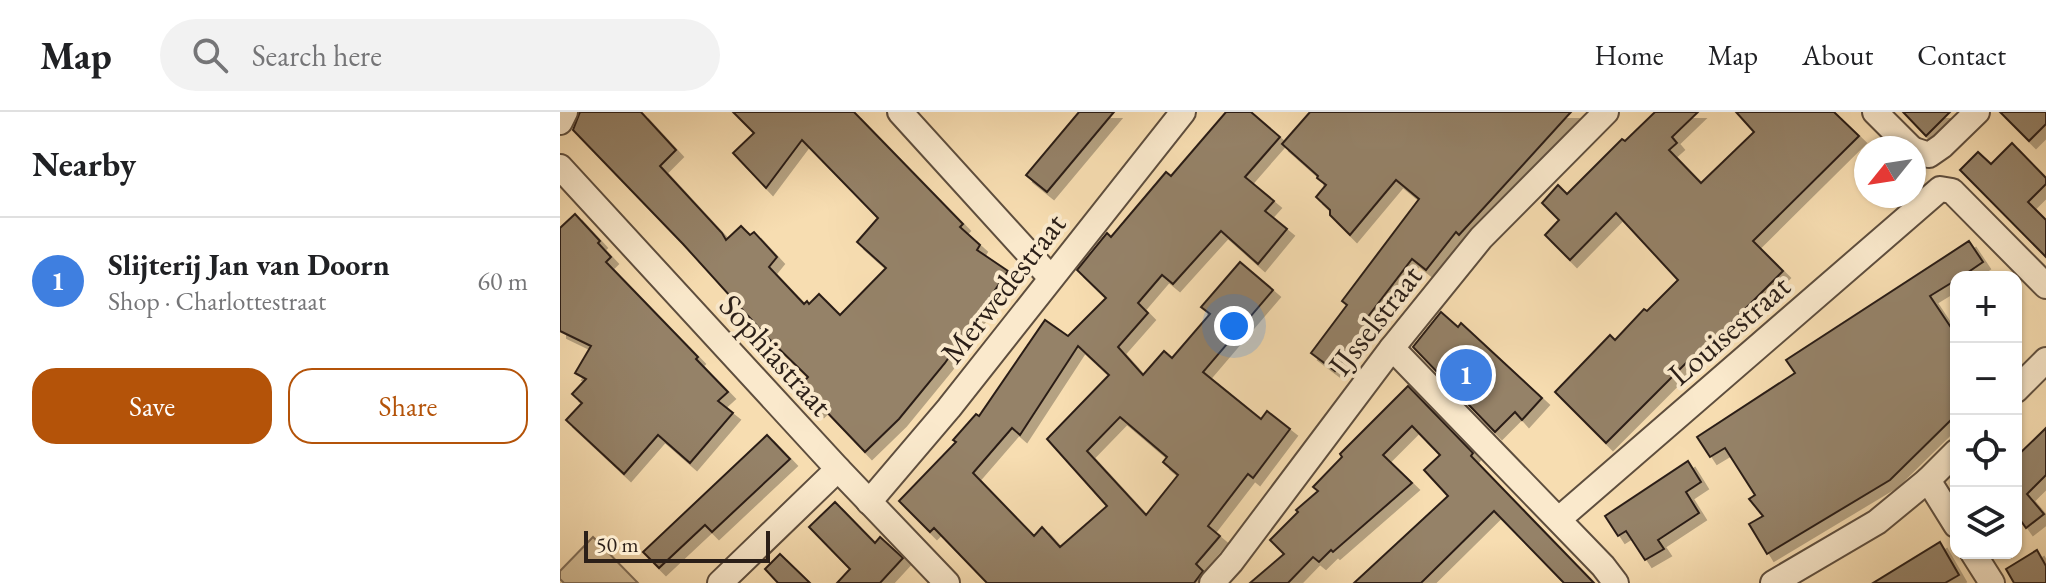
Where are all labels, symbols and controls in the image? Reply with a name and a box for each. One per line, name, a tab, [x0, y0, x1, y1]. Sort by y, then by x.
search box	[160, 19, 720, 91]
text: Map	[40, 31, 112, 80]
icon: search	[188, 33, 232, 77]
text: Search here	[252, 36, 382, 75]
text: Home	[1594, 37, 1664, 73]
text: Map	[1708, 37, 1758, 73]
text: About	[1802, 37, 1873, 73]
text: Contact	[1917, 37, 2006, 73]
north arrow	[1854, 136, 1926, 208]
text: Nearby	[32, 142, 136, 186]
street label: Merwedestraat	[931, 204, 1075, 372]
text: Slijterij Jan van Doorn	[108, 245, 390, 284]
street label: IJsselstraat	[1319, 256, 1431, 384]
text: 1	[51, 264, 65, 298]
text: 60 m	[478, 264, 528, 298]
street label: Louisestraat	[1659, 265, 1799, 395]
map controls	[1950, 271, 2022, 559]
button: +	[1950, 271, 2022, 343]
text: Shop · Charlottestraat	[108, 284, 326, 318]
street label: Sophiastraat	[710, 285, 842, 425]
your location	[1214, 306, 1254, 346]
button: −	[1950, 343, 2022, 415]
pin: 1	[1440, 345, 1492, 405]
button: Save	[32, 368, 272, 444]
button: Share	[288, 368, 528, 444]
button: locate	[1950, 415, 2022, 487]
button: layers	[1950, 487, 2022, 559]
scale bar	[584, 527, 770, 563]
text: 50 m	[596, 530, 639, 559]

